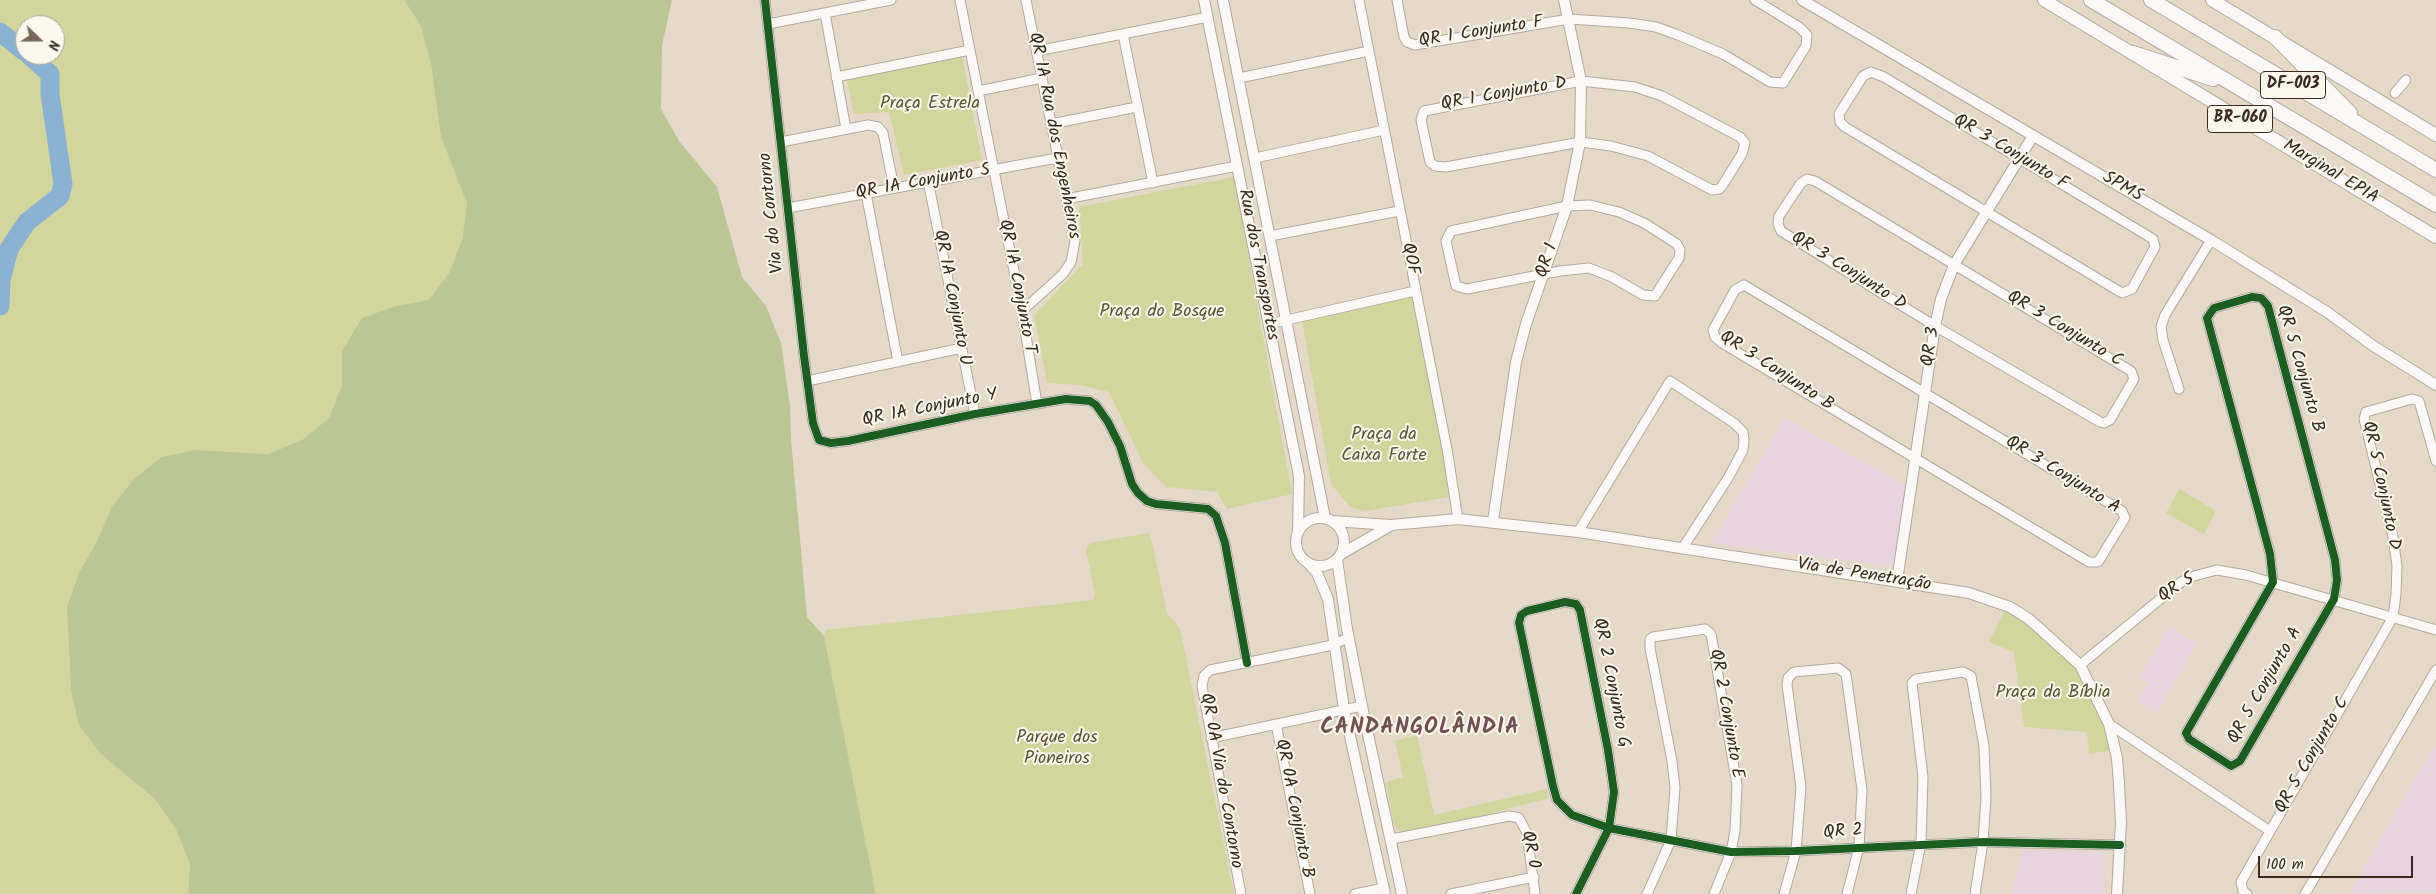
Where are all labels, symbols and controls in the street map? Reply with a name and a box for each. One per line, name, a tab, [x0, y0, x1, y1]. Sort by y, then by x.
street label: QR 1 Conjunto F	[1417, 13, 1545, 53]
north arrow	[15, 15, 65, 65]
street label: QR 1A Rua dos Engenheiros	[1022, 31, 1084, 241]
text: N	[41, 37, 65, 53]
road number: DF-003	[2260, 72, 2326, 98]
street label: QR 1 Conjunto D	[1439, 73, 1569, 117]
park label: Praça Estrela	[880, 94, 980, 116]
road number: BR-060	[2208, 106, 2272, 132]
street label: QR 3 Conjunto F	[1949, 110, 2071, 196]
street label: Marginal EPIA	[2278, 136, 2382, 210]
street label: Via do Contorno	[756, 152, 790, 274]
street label: QR 1A Conjunto S	[854, 161, 992, 205]
street label: SPMS	[2098, 168, 2146, 208]
street label: Rua dos Transportes	[1232, 188, 1282, 342]
street label: QR 1A Conjunto T	[992, 218, 1040, 356]
street label: QR 1A Conjunto U	[927, 228, 975, 368]
street label: QR 3 Conjunto D	[1786, 228, 1910, 316]
street label: QOF	[1395, 241, 1423, 277]
street label: QR 1	[1532, 241, 1564, 281]
street label: QR 3 Conjunto C	[2002, 287, 2126, 373]
park label: Praça do Bosque	[1100, 302, 1224, 324]
street label: QR 5 Conjunto B	[2271, 303, 2327, 435]
street label: QR 3	[1918, 326, 1946, 368]
street label: QR 3 Conjunto B	[1715, 327, 1837, 417]
street label: QR 1A Conjunto Y	[861, 385, 999, 433]
street label: QR 5 Conjunto D	[2356, 419, 2404, 553]
park label: Praça da Caixa Forte	[1341, 425, 1427, 468]
street label: QR 3 Conjunto A	[2001, 432, 2123, 520]
street label: Via de Penetração	[1795, 555, 1933, 597]
street label: QR 5	[2155, 570, 2199, 608]
street label: QR 2 Conjunto G	[1587, 616, 1633, 750]
street label: QR 5 Conjunto A	[2224, 624, 2308, 748]
street label: QR 2 Conjunto E	[1703, 648, 1747, 780]
park label: Praça da Bíblia	[1996, 683, 2110, 705]
street label: QR 0A Via do Contorno	[1194, 692, 1246, 870]
street label: QR 5 Conjunto C	[2271, 694, 2355, 818]
district label: CANDANGOLÂNDIA	[1318, 716, 1522, 742]
park label: Parque dos Pioneiros	[1016, 728, 1098, 771]
street label: QR 0A Conjunto B	[1269, 737, 1317, 881]
street label: QR 2	[1822, 821, 1864, 845]
street label: QR 0	[1515, 829, 1543, 871]
scale bar	[2261, 846, 2416, 878]
text: 100 m	[2266, 853, 2304, 877]

